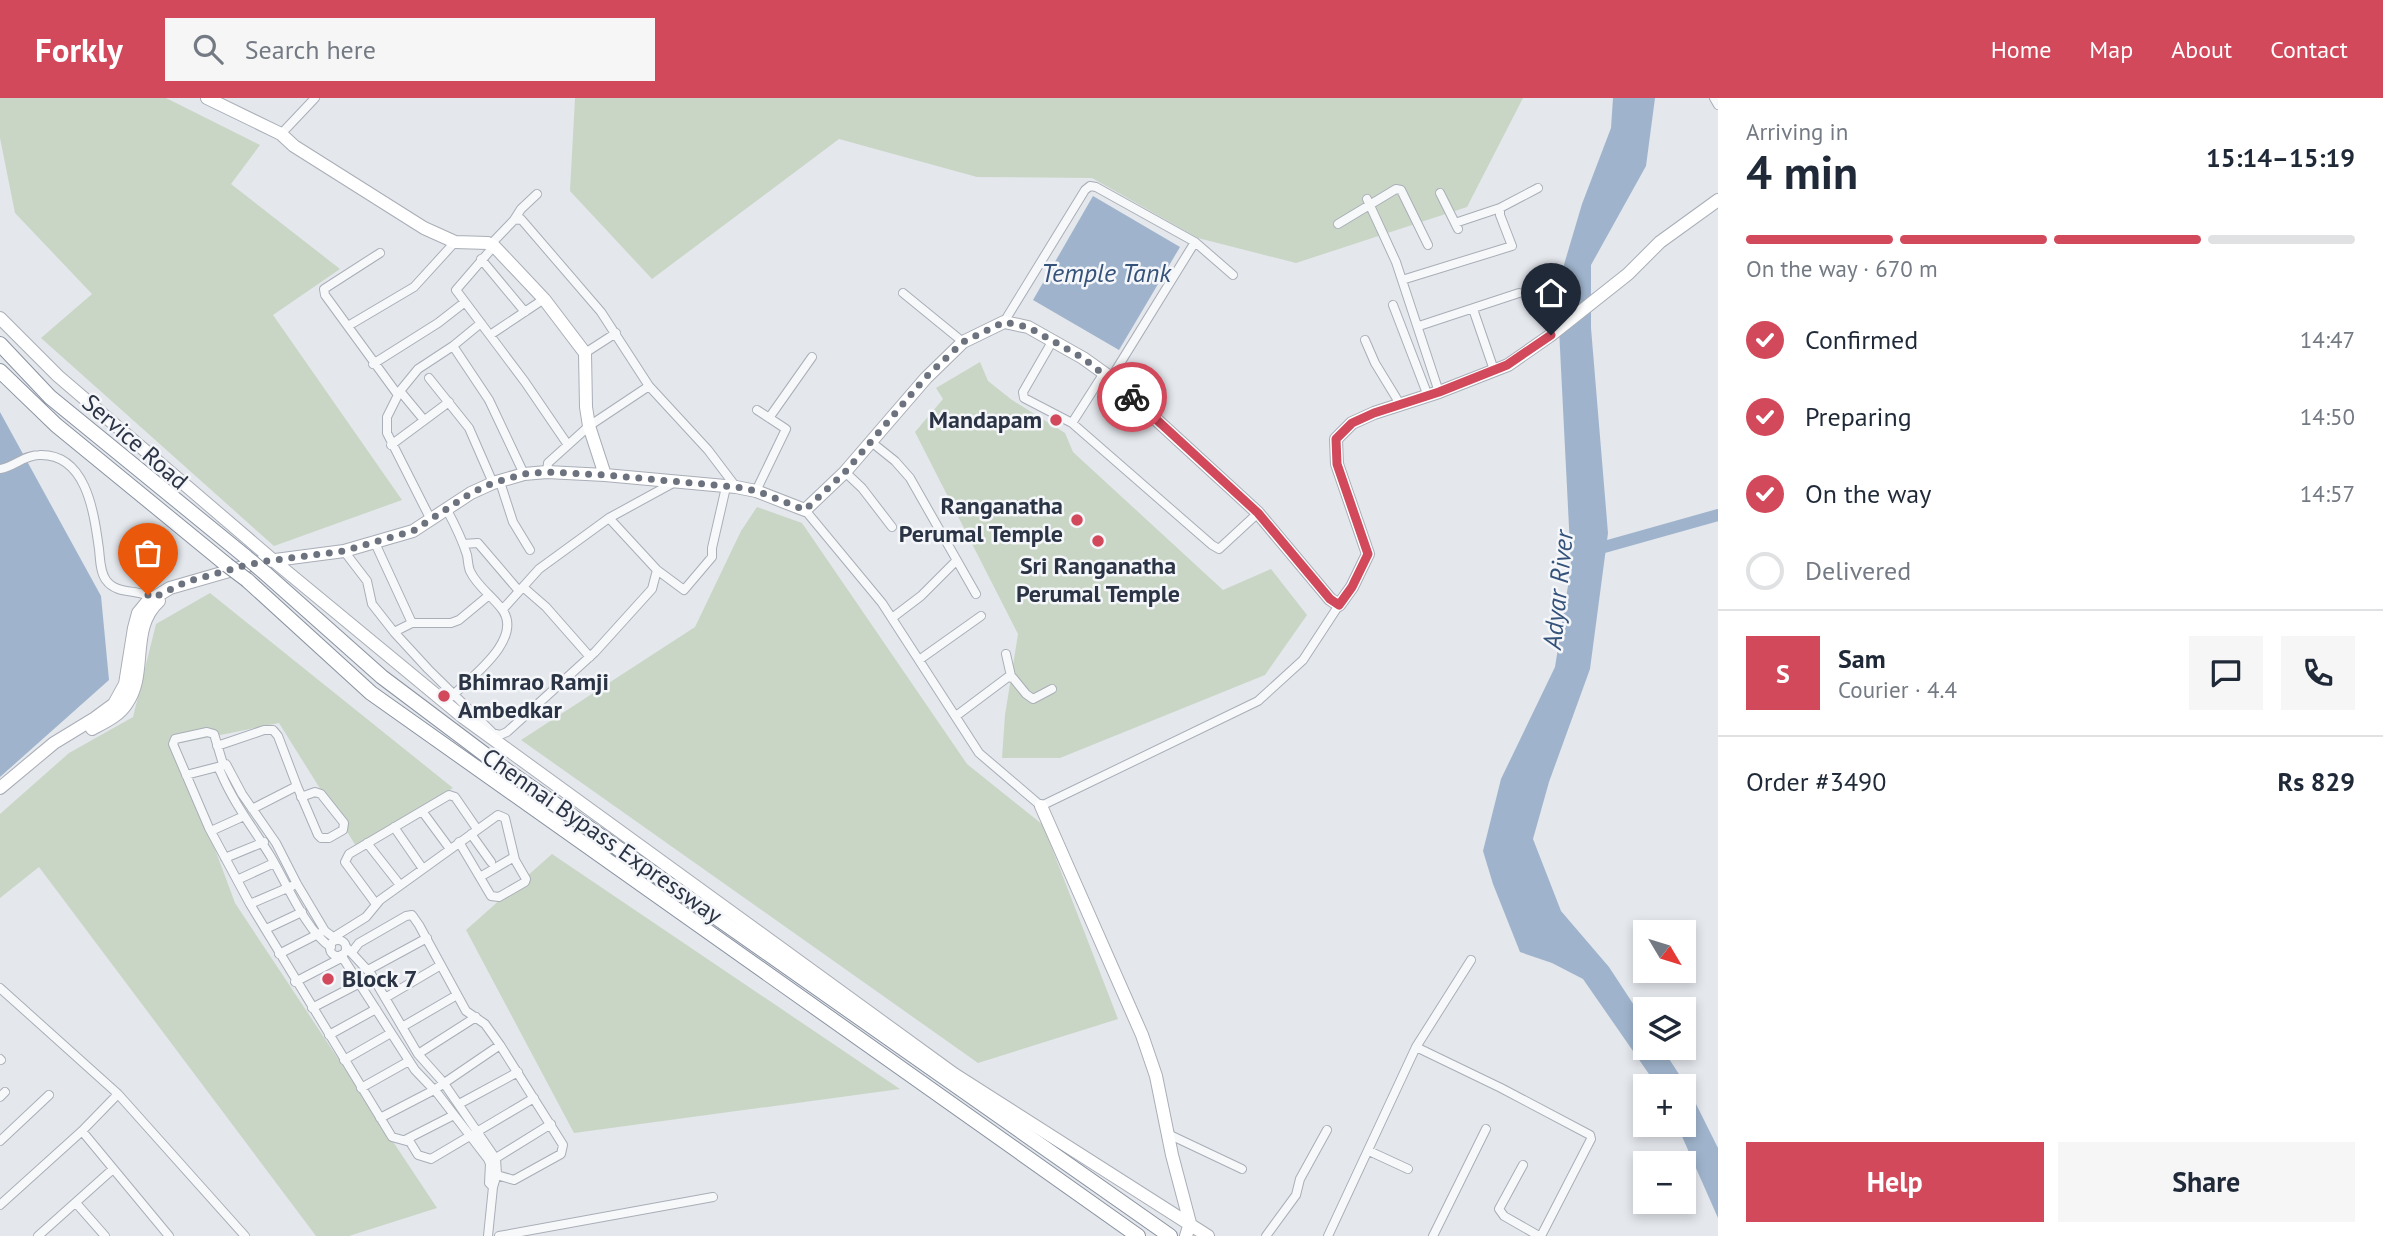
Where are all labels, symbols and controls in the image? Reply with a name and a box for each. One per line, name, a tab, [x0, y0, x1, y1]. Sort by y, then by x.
search box	[165, 18, 655, 81]
text: Forkly	[35, 28, 123, 71]
icon: search	[189, 30, 227, 68]
text: Search here	[245, 33, 376, 66]
text: Home	[1991, 34, 2051, 65]
text: Map	[2089, 34, 2133, 65]
text: About	[2171, 34, 2232, 65]
text: Contact	[2270, 34, 2348, 65]
text: Arriving in	[1746, 117, 1848, 146]
text: 15:14–15:19	[2206, 141, 2355, 174]
text: 4 min	[1746, 142, 1858, 202]
text: On the way · 670 m	[1746, 254, 1938, 283]
water label: Temple Tank	[1041, 256, 1172, 289]
pin	[1521, 263, 1581, 335]
icon: home	[1532, 274, 1570, 312]
icon: check	[1746, 321, 1784, 359]
text: Confirmed	[1805, 323, 1918, 356]
text: 14:47	[2300, 325, 2355, 354]
courier	[1097, 362, 1167, 432]
icon: bike	[1113, 378, 1151, 416]
street label: Service Road	[76, 387, 195, 496]
icon: check	[1746, 398, 1784, 436]
text: Preparing	[1805, 400, 1912, 433]
text: 14:50	[2300, 402, 2355, 431]
place label: Mandapam	[929, 404, 1042, 435]
marker: Mandapam	[1048, 412, 1064, 428]
icon: check	[1746, 475, 1784, 513]
text: On the way	[1805, 477, 1931, 510]
text: 14:57	[2300, 479, 2355, 508]
place label: Ranganatha Perumal Temple	[899, 490, 1063, 549]
marker: Ranganatha Perumal Temple	[1069, 512, 1085, 528]
pin	[118, 523, 178, 595]
water label: Adyar River	[1535, 527, 1580, 652]
marker: Sri Ranganatha Perumal Temple	[1090, 533, 1106, 549]
icon: bag	[129, 534, 167, 572]
place label: Sri Ranganatha Perumal Temple	[1016, 550, 1180, 609]
text: Delivered	[1805, 554, 1911, 587]
button: chat	[2189, 636, 2263, 710]
button: phone	[2281, 636, 2355, 710]
text: Sam	[1838, 642, 1886, 675]
text: S	[1776, 657, 1790, 690]
place label: Bhimrao Ramji Ambedkar	[458, 666, 609, 725]
text: Courier · 4.4	[1838, 675, 1957, 704]
marker: Bhimrao Ramji Ambedkar	[436, 688, 452, 704]
street label: Chennai Bypass Expressway	[476, 741, 728, 930]
text: Order #3490	[1746, 765, 1886, 798]
text: Rs 829	[2278, 765, 2355, 798]
north arrow	[1633, 920, 1696, 984]
map controls	[1633, 920, 1696, 1214]
place label: Block 7	[342, 963, 417, 994]
marker: Block 7	[320, 971, 336, 987]
button: layers	[1633, 997, 1696, 1060]
button: +	[1633, 1074, 1696, 1137]
button: Help	[1746, 1142, 2044, 1222]
button: Share	[2058, 1142, 2355, 1222]
button: −	[1633, 1151, 1696, 1214]

